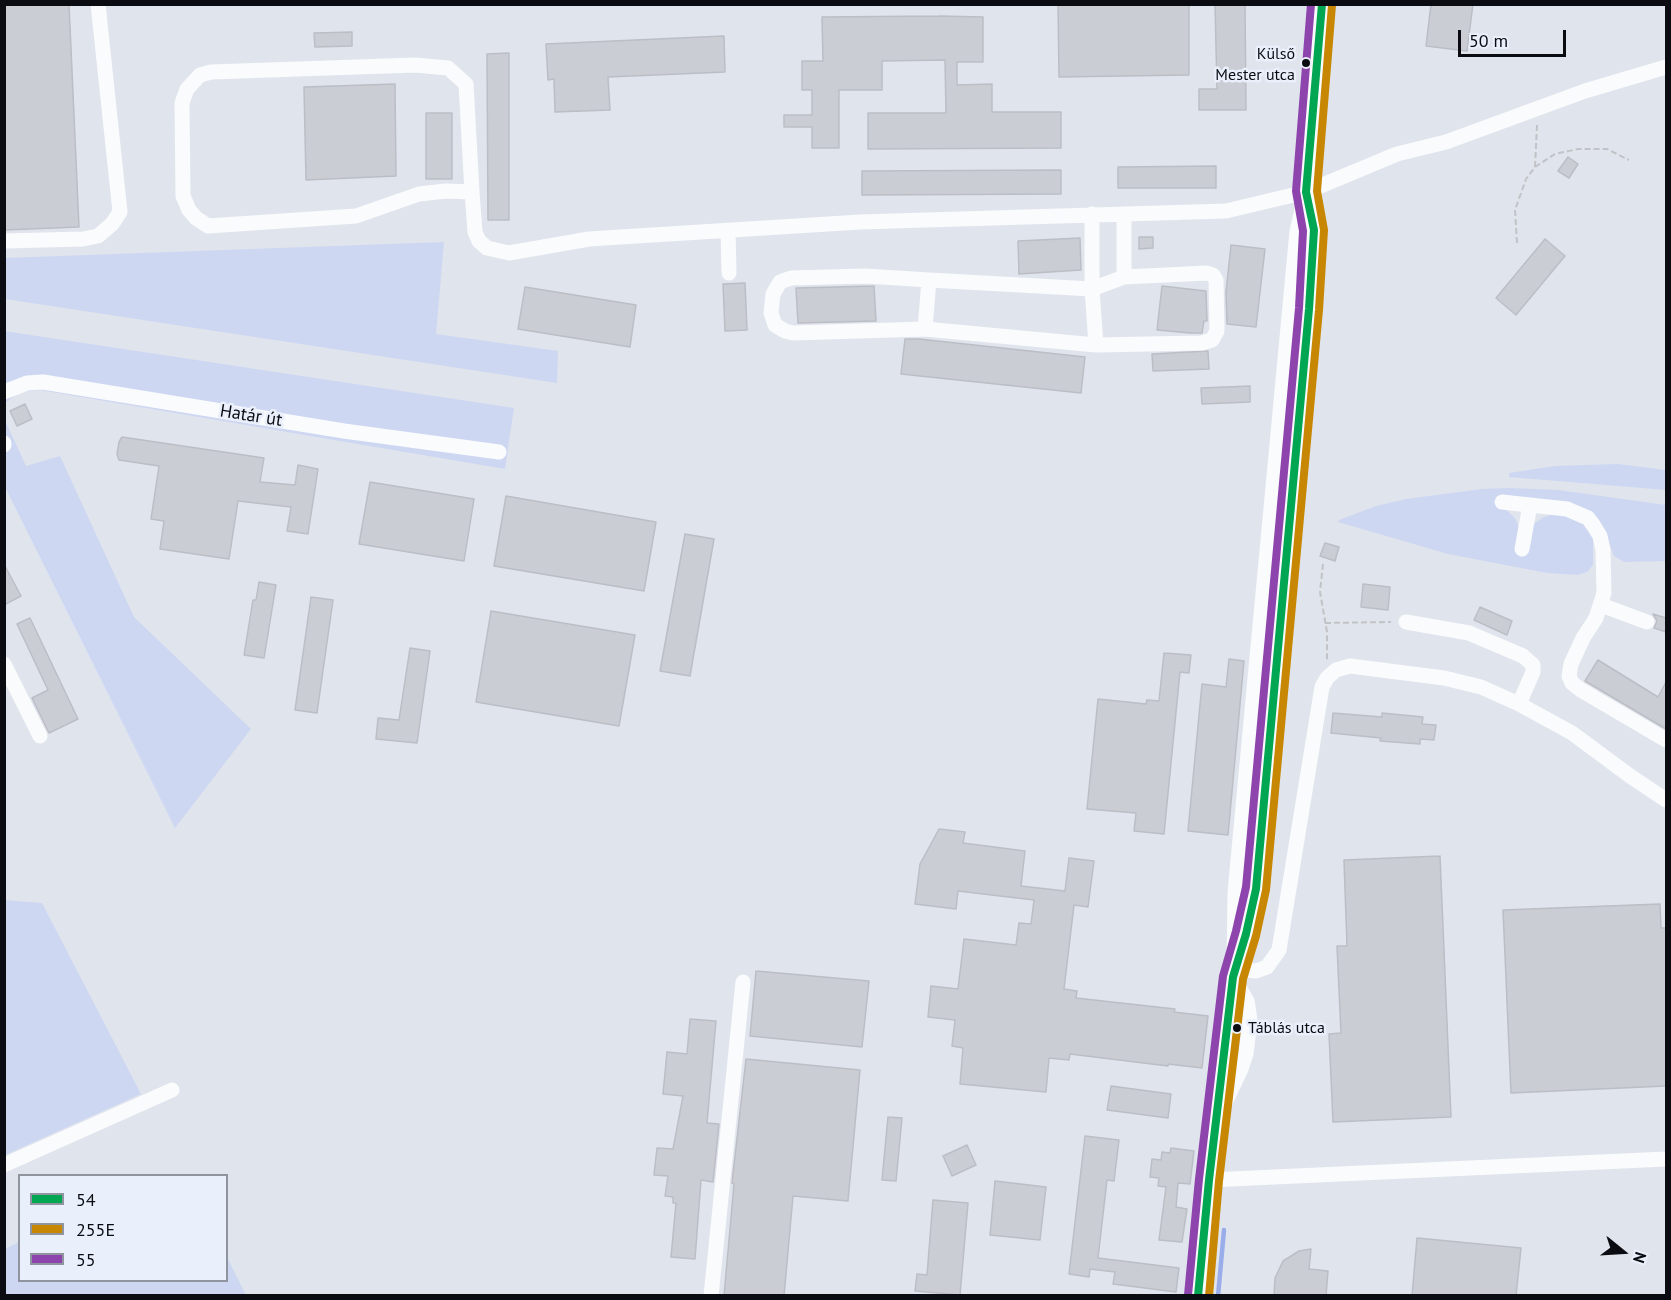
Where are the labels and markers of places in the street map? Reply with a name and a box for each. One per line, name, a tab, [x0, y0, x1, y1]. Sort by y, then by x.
place label: Külső Mester utca	[1215, 44, 1295, 82]
marker: Külső Mester utca	[1300, 57, 1312, 69]
place label: Táblás utca	[1248, 1018, 1325, 1038]
marker: Táblás utca	[1231, 1022, 1243, 1034]

